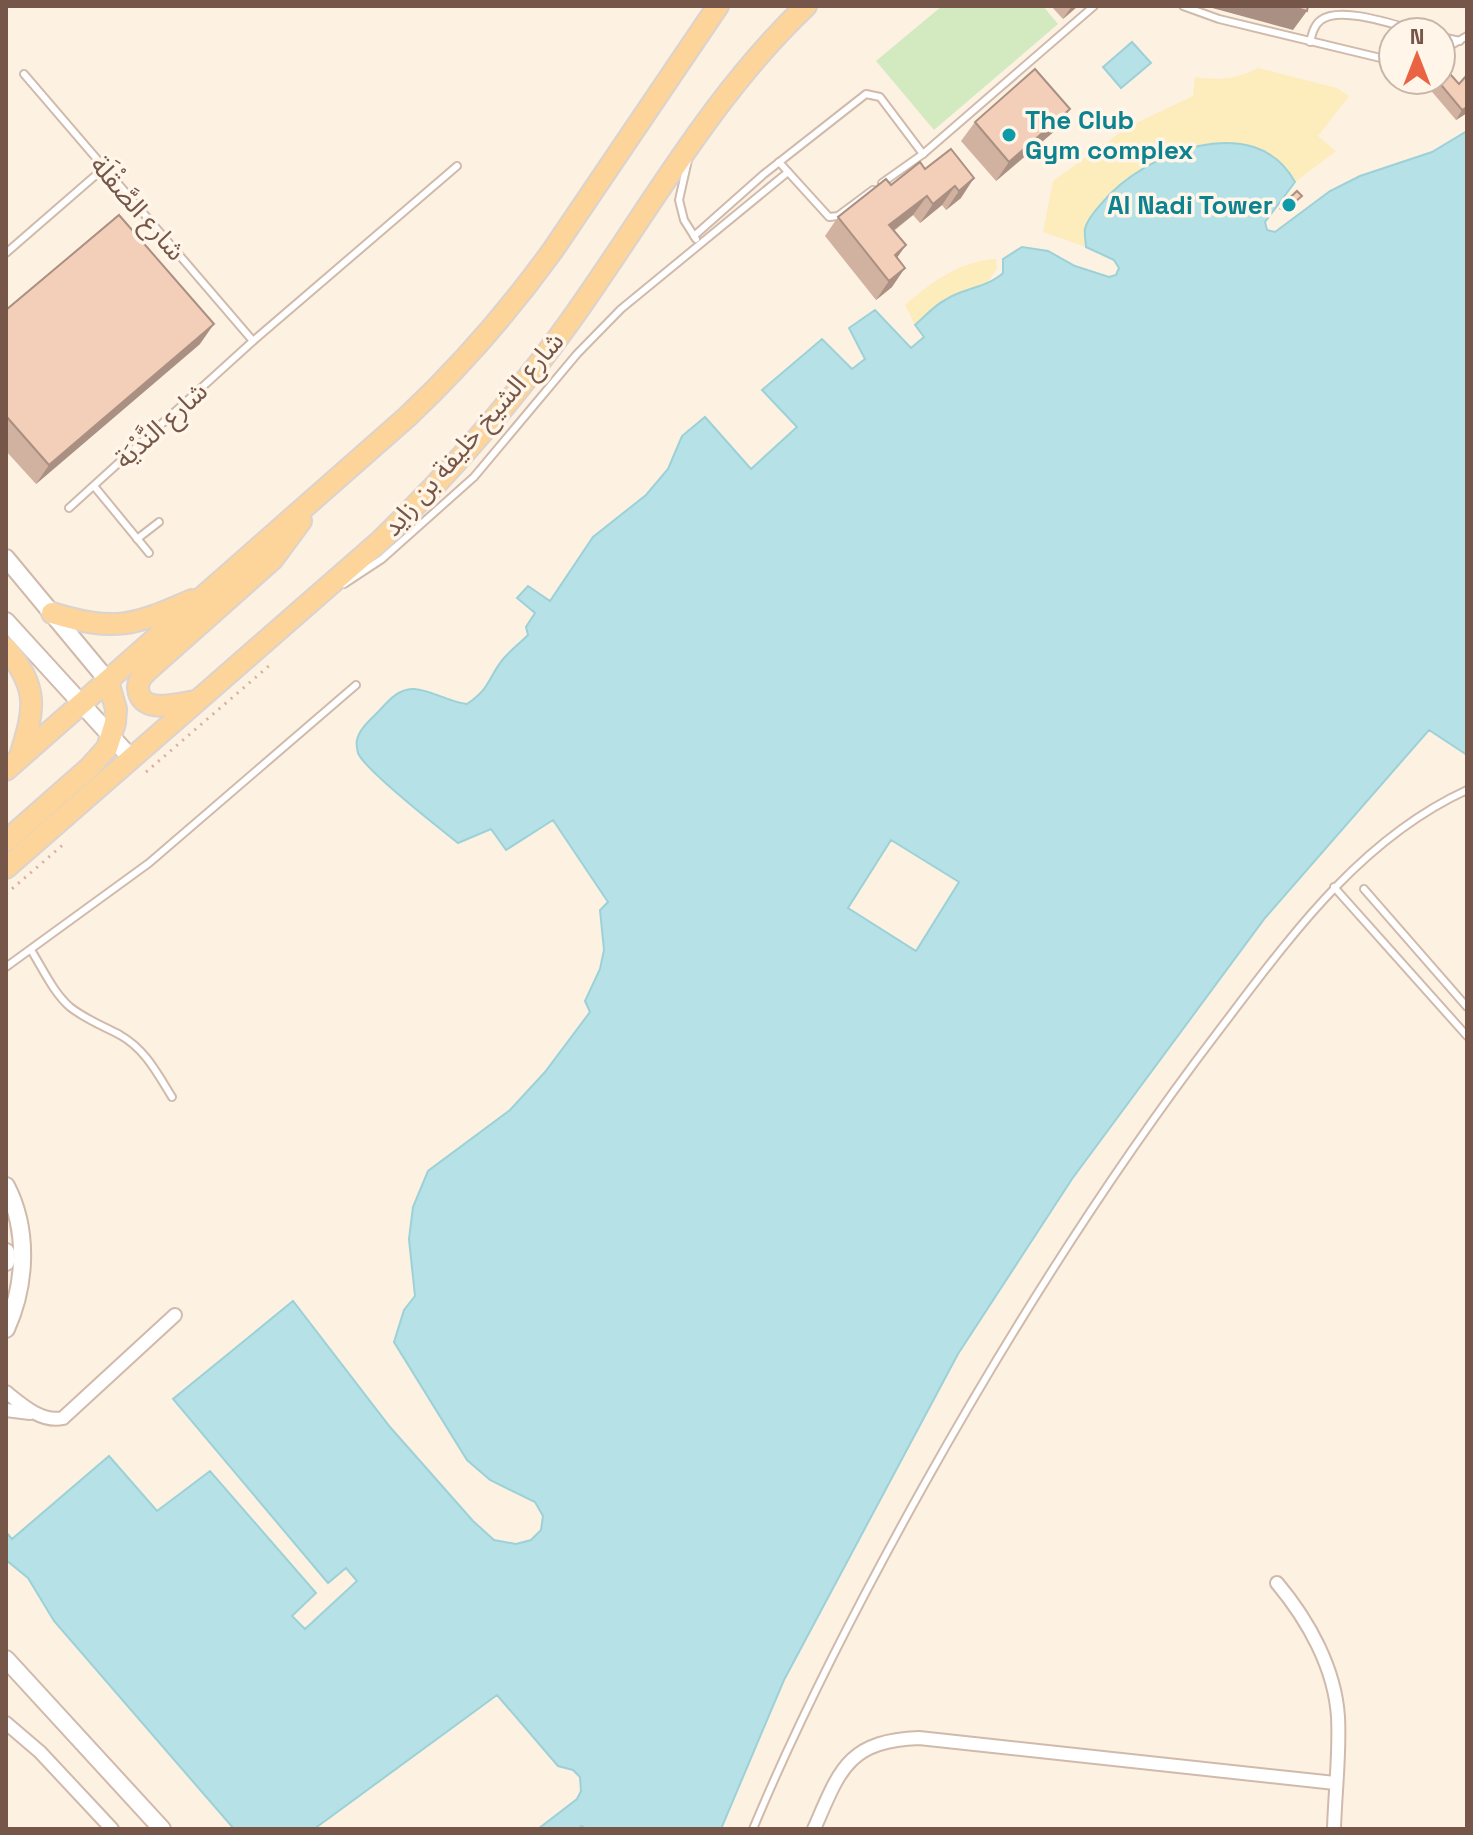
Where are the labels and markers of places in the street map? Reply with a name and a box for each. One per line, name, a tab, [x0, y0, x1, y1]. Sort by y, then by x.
place label: The Club Gym complex	[1025, 103, 1193, 167]
marker: The Club Gym complex	[1000, 126, 1018, 144]
place label: Al Nadi Tower	[1107, 188, 1273, 222]
marker: Al Nadi Tower	[1280, 196, 1298, 214]

